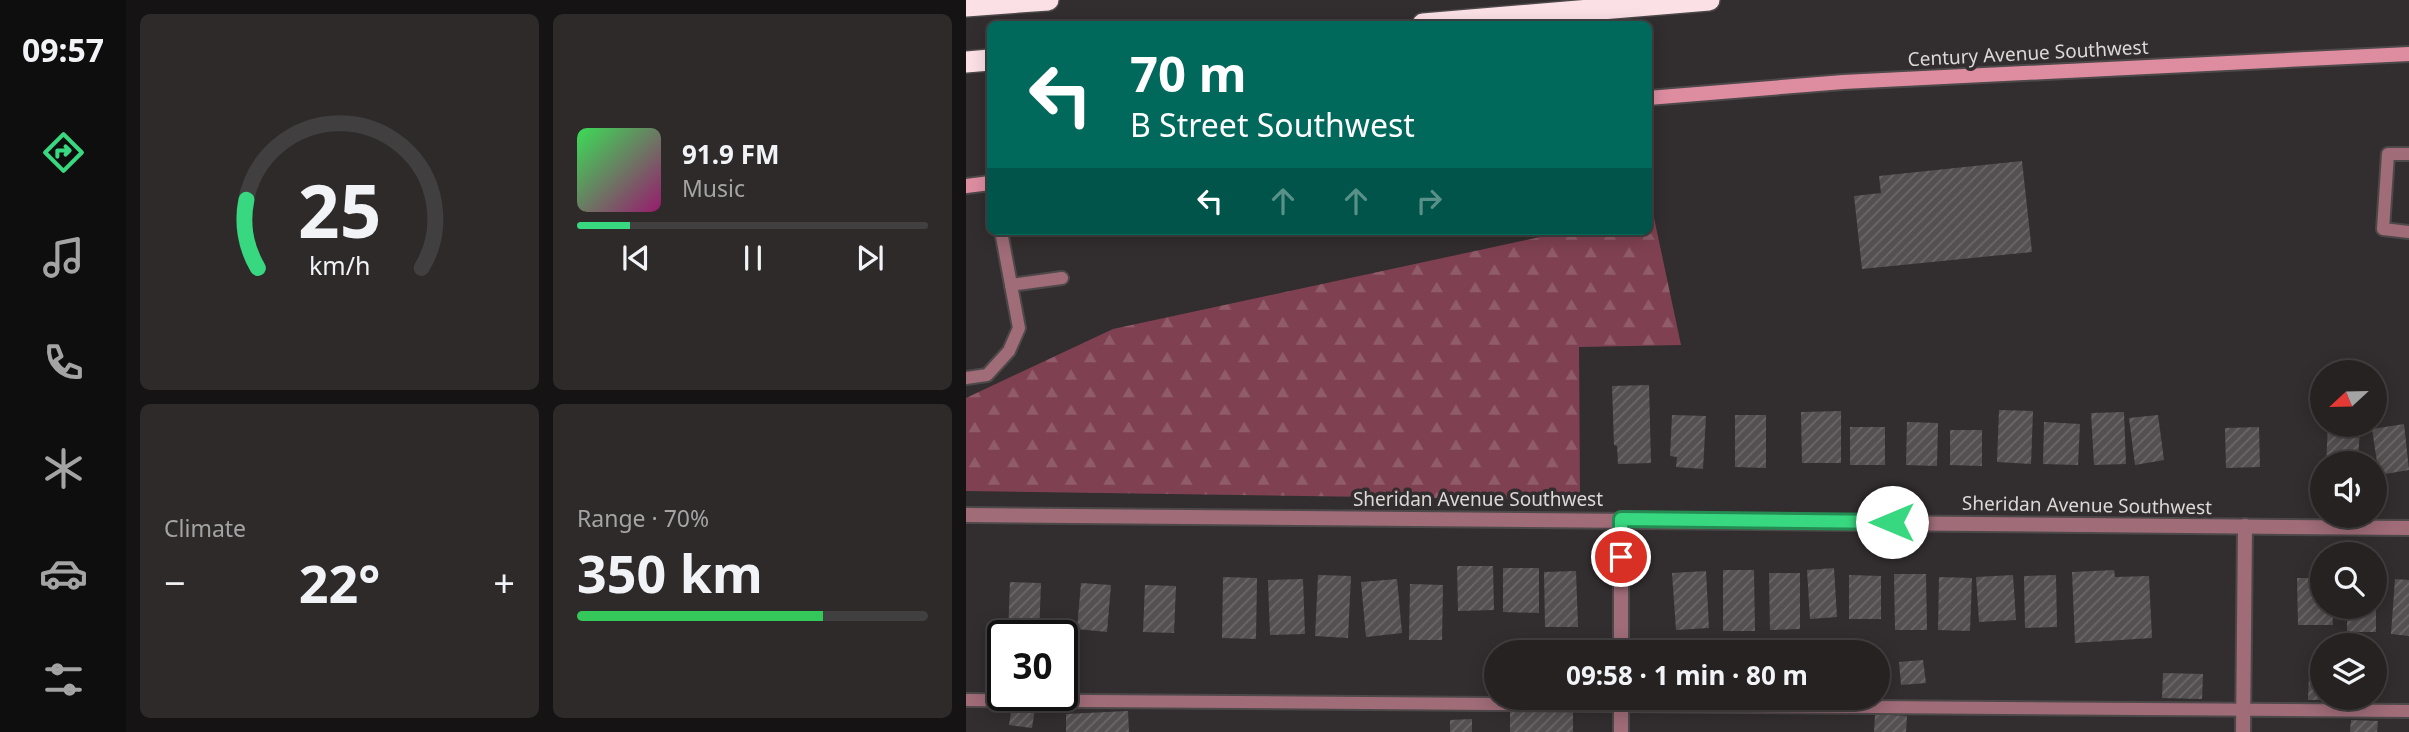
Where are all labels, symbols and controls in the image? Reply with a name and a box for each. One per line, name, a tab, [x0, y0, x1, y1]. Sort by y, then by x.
text: 09:57	[22, 28, 104, 71]
street label: Century Avenue Southwest	[1907, 34, 2149, 72]
text: 70 m	[1130, 40, 1247, 106]
icon: left	[1015, 49, 1106, 140]
text: B Street Southwest	[1130, 103, 1415, 146]
icon: directions	[39, 128, 88, 177]
text: 91.9 FM	[682, 136, 779, 172]
text: 25	[298, 161, 381, 260]
text: Music	[682, 172, 745, 204]
icon: left	[1191, 182, 1229, 220]
icon: ahead	[1264, 182, 1302, 220]
icon: ahead	[1337, 182, 1375, 220]
icon: right	[1410, 182, 1448, 220]
icon: music	[39, 233, 88, 282]
icon: previous	[617, 239, 655, 277]
icon: pause	[734, 239, 772, 277]
icon: next	[851, 239, 889, 277]
text: km/h	[309, 248, 370, 282]
icon: phone	[39, 338, 88, 387]
north arrow	[2310, 360, 2387, 438]
map controls	[2310, 360, 2387, 710]
icon: climate	[39, 444, 88, 493]
button: sound	[2310, 451, 2387, 528]
position arrow	[1855, 485, 1929, 559]
street label: Sheridan Avenue Southwest	[1353, 486, 1603, 512]
street label: Sheridan Avenue Southwest	[1962, 490, 2212, 520]
text: Range · 70%	[577, 502, 709, 534]
text: Climate	[164, 512, 246, 544]
pin	[1591, 527, 1651, 587]
text: 350 km	[577, 537, 763, 608]
icon: arrive	[1602, 538, 1640, 576]
button: search	[2310, 542, 2387, 619]
text: 22°	[299, 547, 380, 618]
icon: car	[39, 549, 88, 598]
text: −	[164, 556, 186, 608]
text: +	[493, 556, 515, 608]
speed limit sign: 30	[987, 620, 1078, 711]
button: layers	[2310, 633, 2387, 710]
icon: filters	[39, 655, 88, 704]
text: 09:58 · 1 min · 80 m	[1566, 657, 1808, 693]

